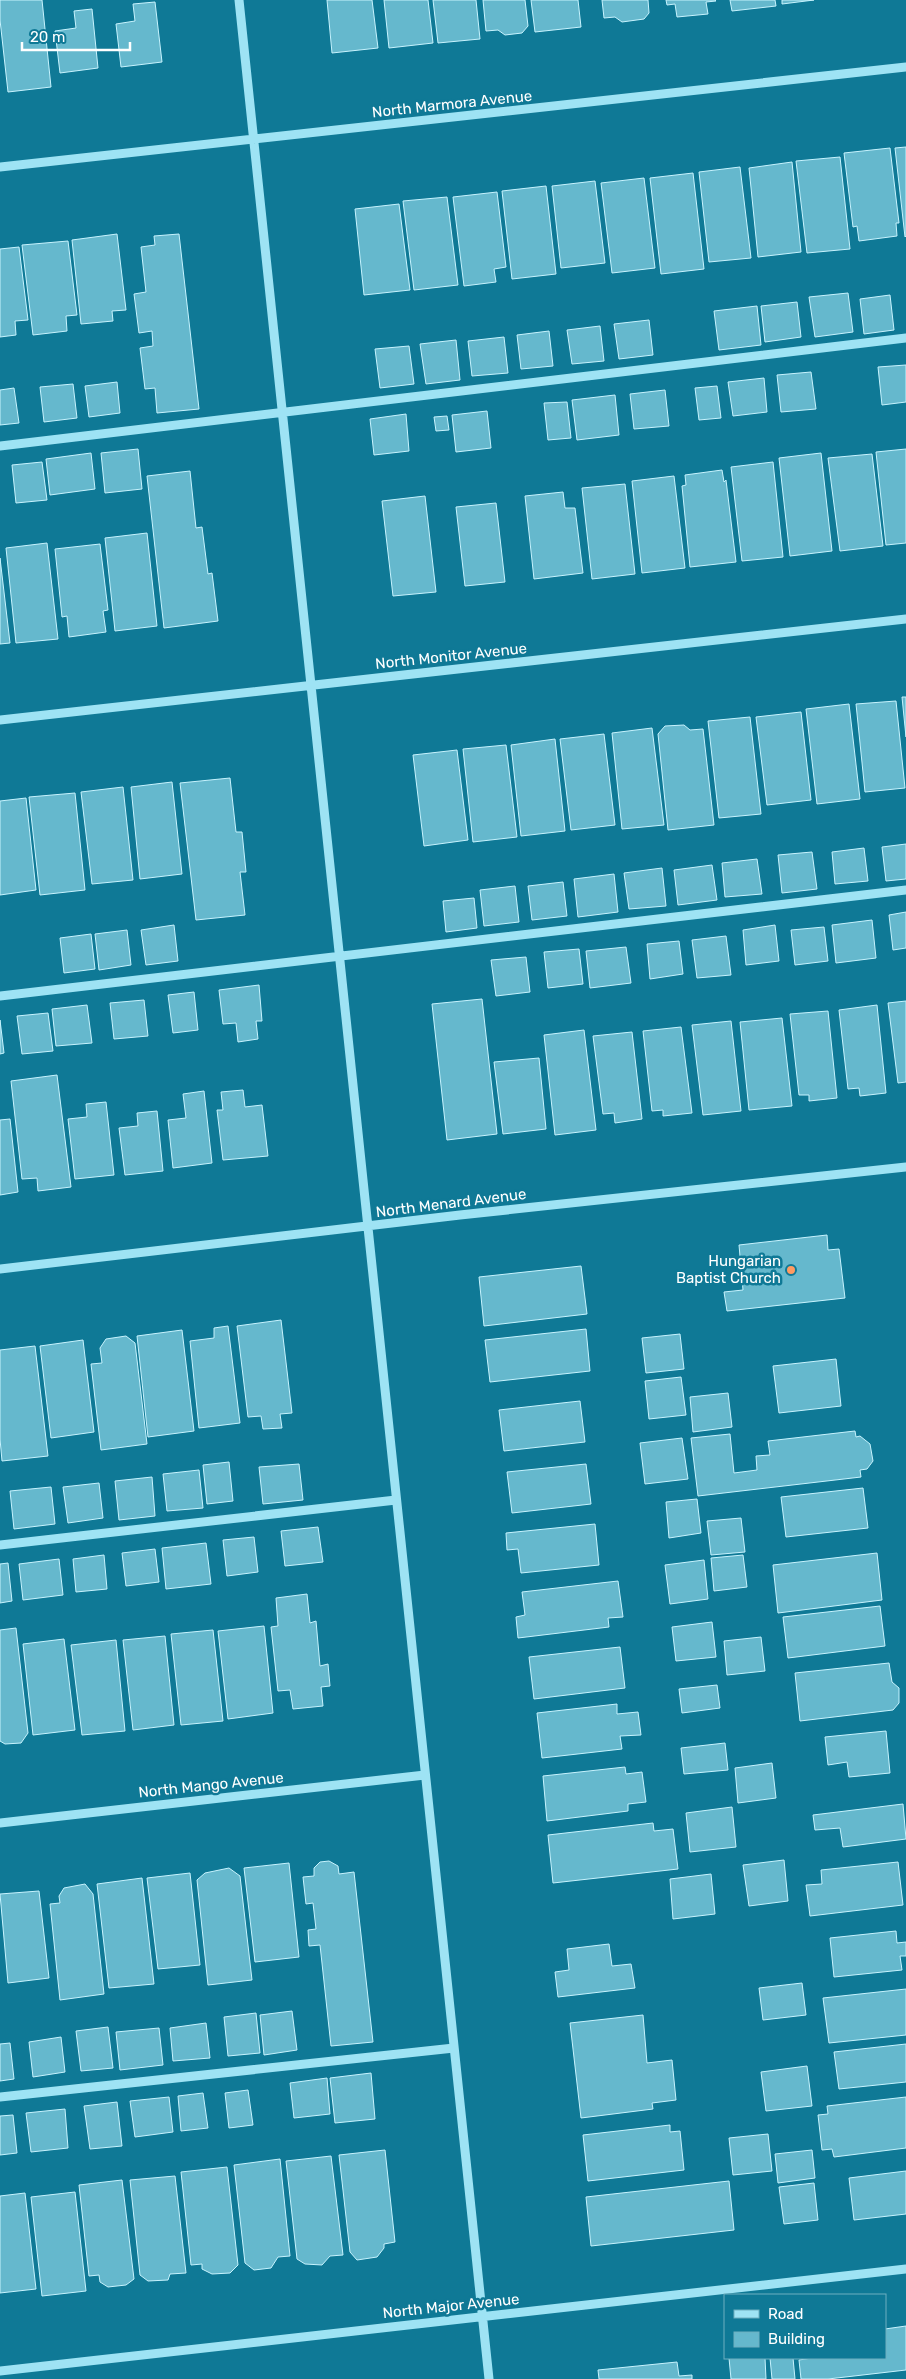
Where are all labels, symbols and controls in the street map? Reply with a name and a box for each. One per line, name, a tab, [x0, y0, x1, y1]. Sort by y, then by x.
scale bar	[22, 20, 130, 52]
text: 20 m	[30, 28, 65, 46]
street label: North Marmora Avenue	[371, 87, 533, 121]
street label: North Monitor Avenue	[374, 639, 528, 673]
street label: North Menard Avenue	[375, 1185, 527, 1221]
place label: Hungarian Baptist Church	[676, 1252, 781, 1287]
marker: Hungarian Baptist Church	[785, 1264, 797, 1276]
street label: North Mango Avenue	[137, 1768, 285, 1802]
street label: North Major Avenue	[382, 2290, 520, 2322]
legend	[724, 2294, 886, 2359]
text: Road	[768, 2305, 804, 2323]
text: Building	[768, 2330, 825, 2348]

